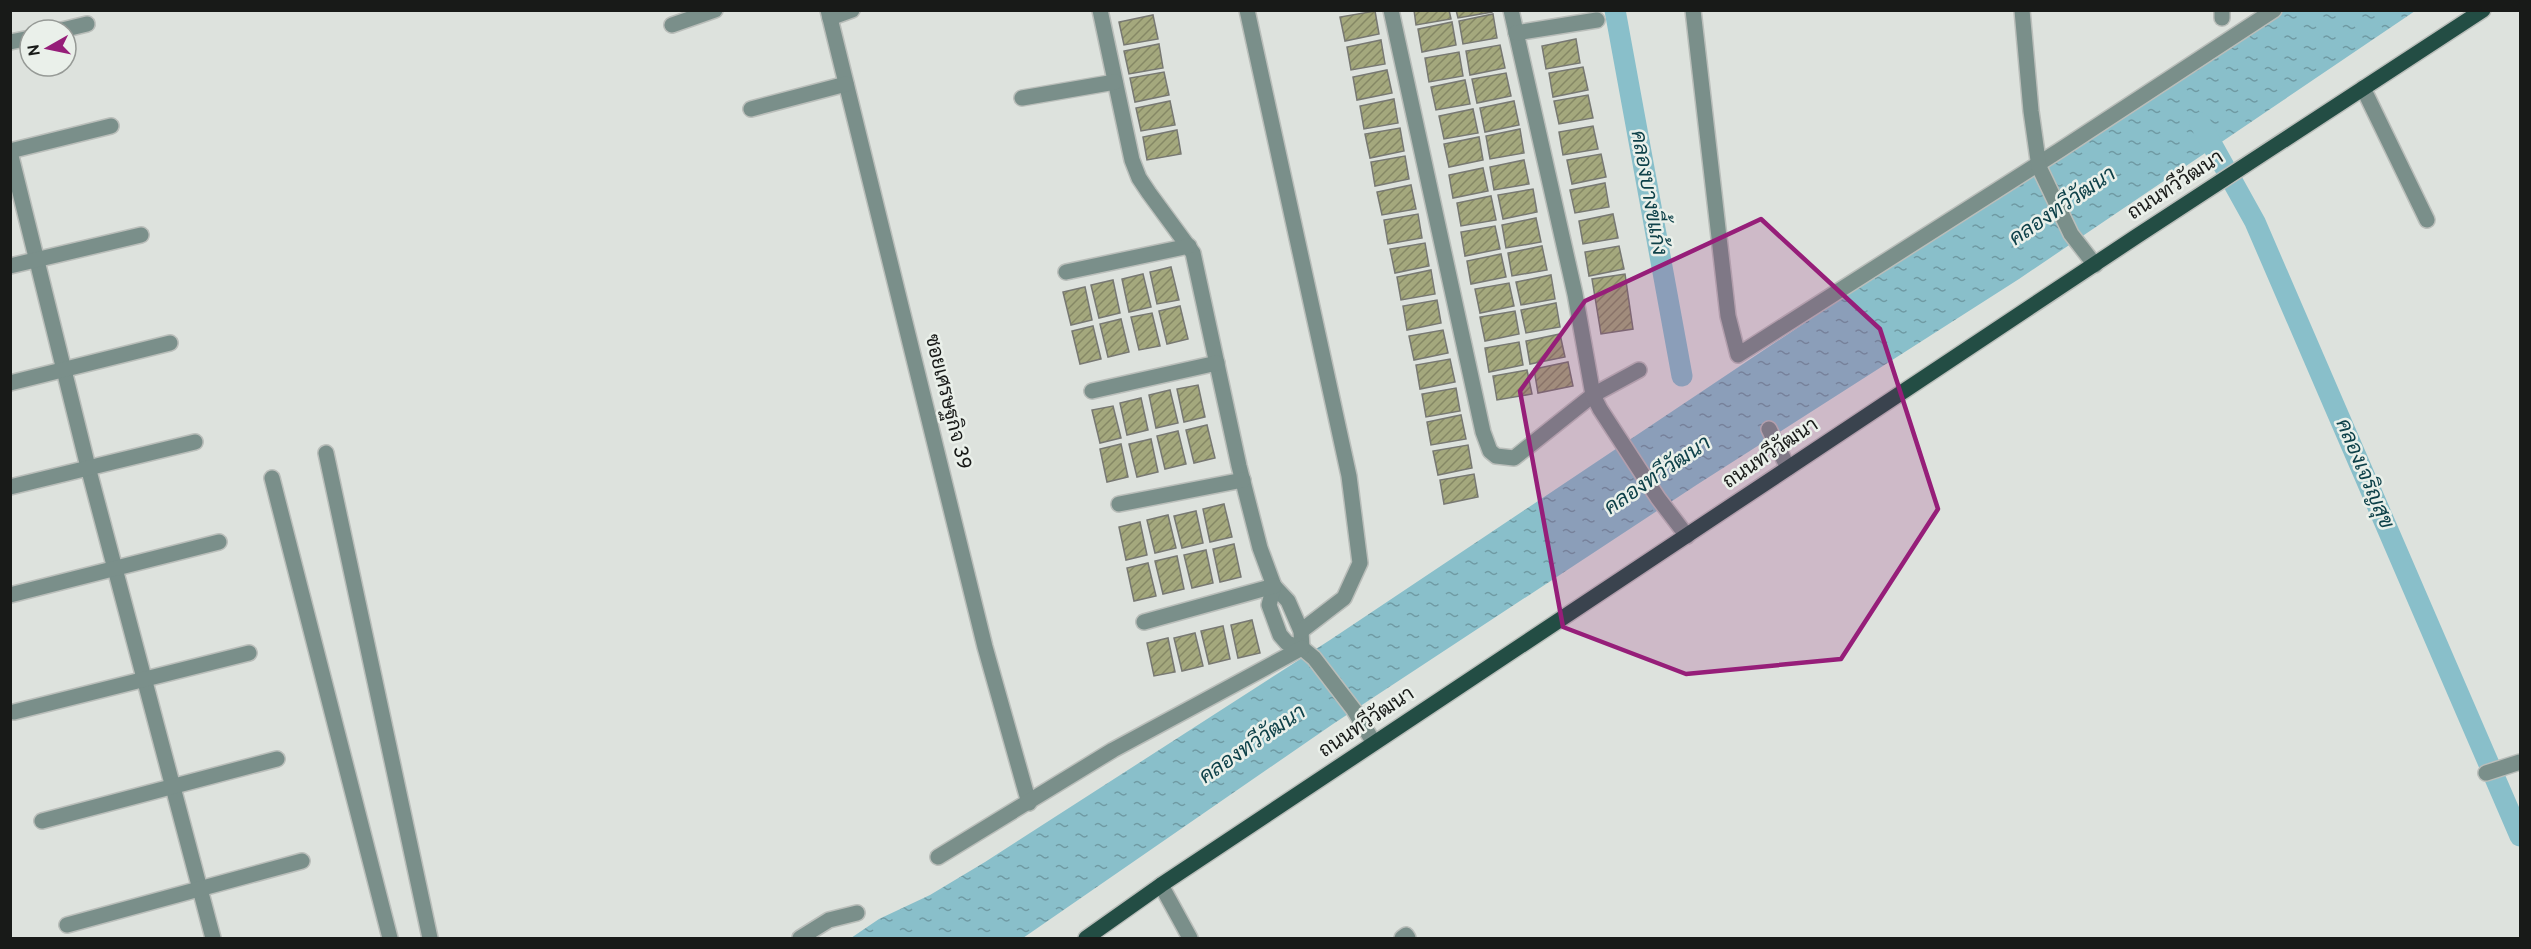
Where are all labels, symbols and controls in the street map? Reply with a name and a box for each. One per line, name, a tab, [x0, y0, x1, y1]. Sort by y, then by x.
north arrow	[18, 18, 78, 78]
text: N	[24, 43, 46, 57]
water label: คลองบางขี้แก้ง	[1624, 127, 1680, 258]
street label: ถนนทวีวัฒนา	[2122, 144, 2229, 227]
water label: คลองทวีวัฒนา	[2004, 161, 2122, 253]
street label: ซอยเศรษฐกิจ 39	[918, 331, 977, 472]
street label: ถนนทวีวัฒนา	[1717, 411, 1824, 495]
water label: คลองเจริญสุข	[2329, 415, 2400, 534]
water label: คลองทวีวัฒนา	[1599, 430, 1717, 522]
street label: ถนนทวีวัฒนา	[1313, 680, 1420, 764]
water label: คลองทวีวัฒนา	[1194, 699, 1312, 791]

